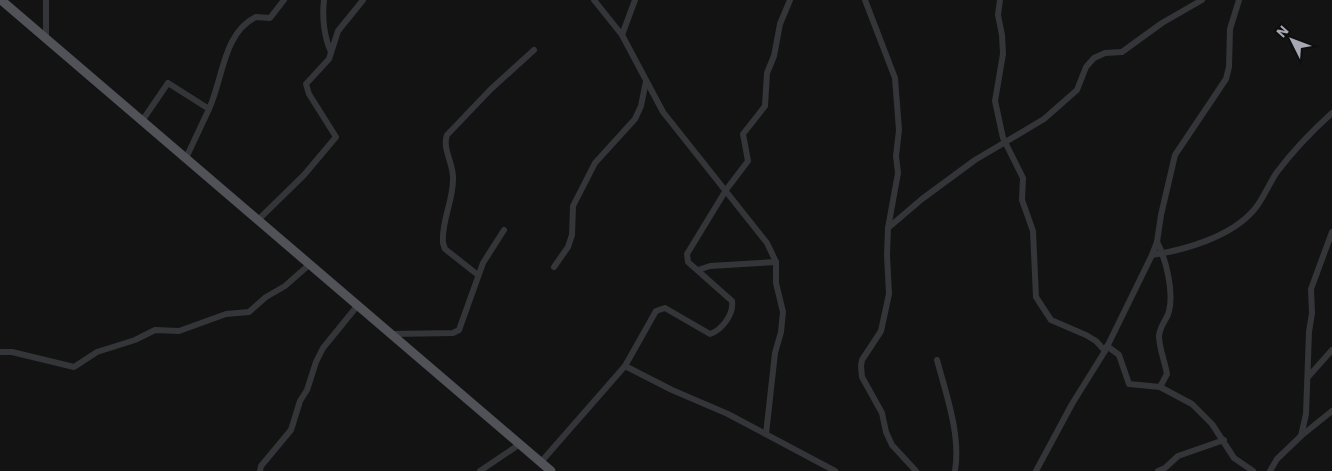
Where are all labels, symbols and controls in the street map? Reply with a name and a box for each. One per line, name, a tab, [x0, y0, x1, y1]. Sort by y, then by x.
north arrow	[1267, 15, 1317, 65]
text: N	[1272, 22, 1292, 41]

